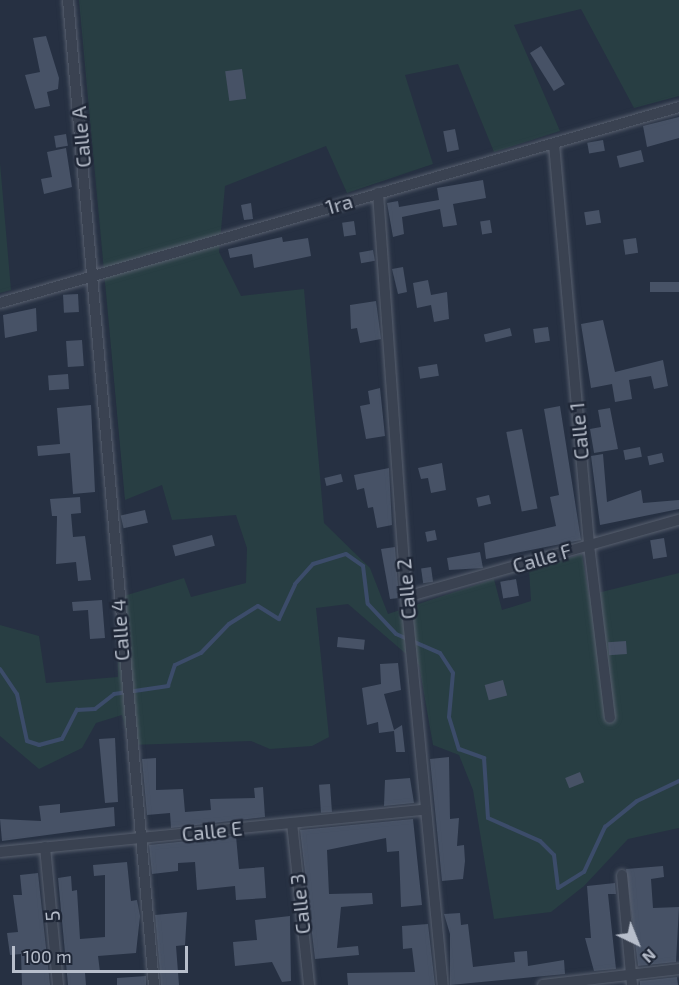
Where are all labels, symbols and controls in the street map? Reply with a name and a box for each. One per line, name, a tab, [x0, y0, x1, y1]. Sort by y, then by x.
street label: Calle A	[66, 105, 96, 169]
street label: 1ra	[323, 189, 355, 219]
street label: Calle 1	[565, 401, 593, 461]
street label: Calle F	[510, 538, 574, 578]
street label: Calle 2	[391, 558, 421, 620]
street label: Calle 4	[106, 598, 134, 662]
street label: Calle E	[181, 816, 243, 846]
street label: Calle 3	[285, 873, 315, 935]
street label: 5	[40, 910, 64, 922]
north arrow	[607, 913, 667, 973]
scale bar	[15, 934, 190, 972]
text: 100 m	[23, 945, 72, 967]
text: N	[639, 946, 660, 967]

